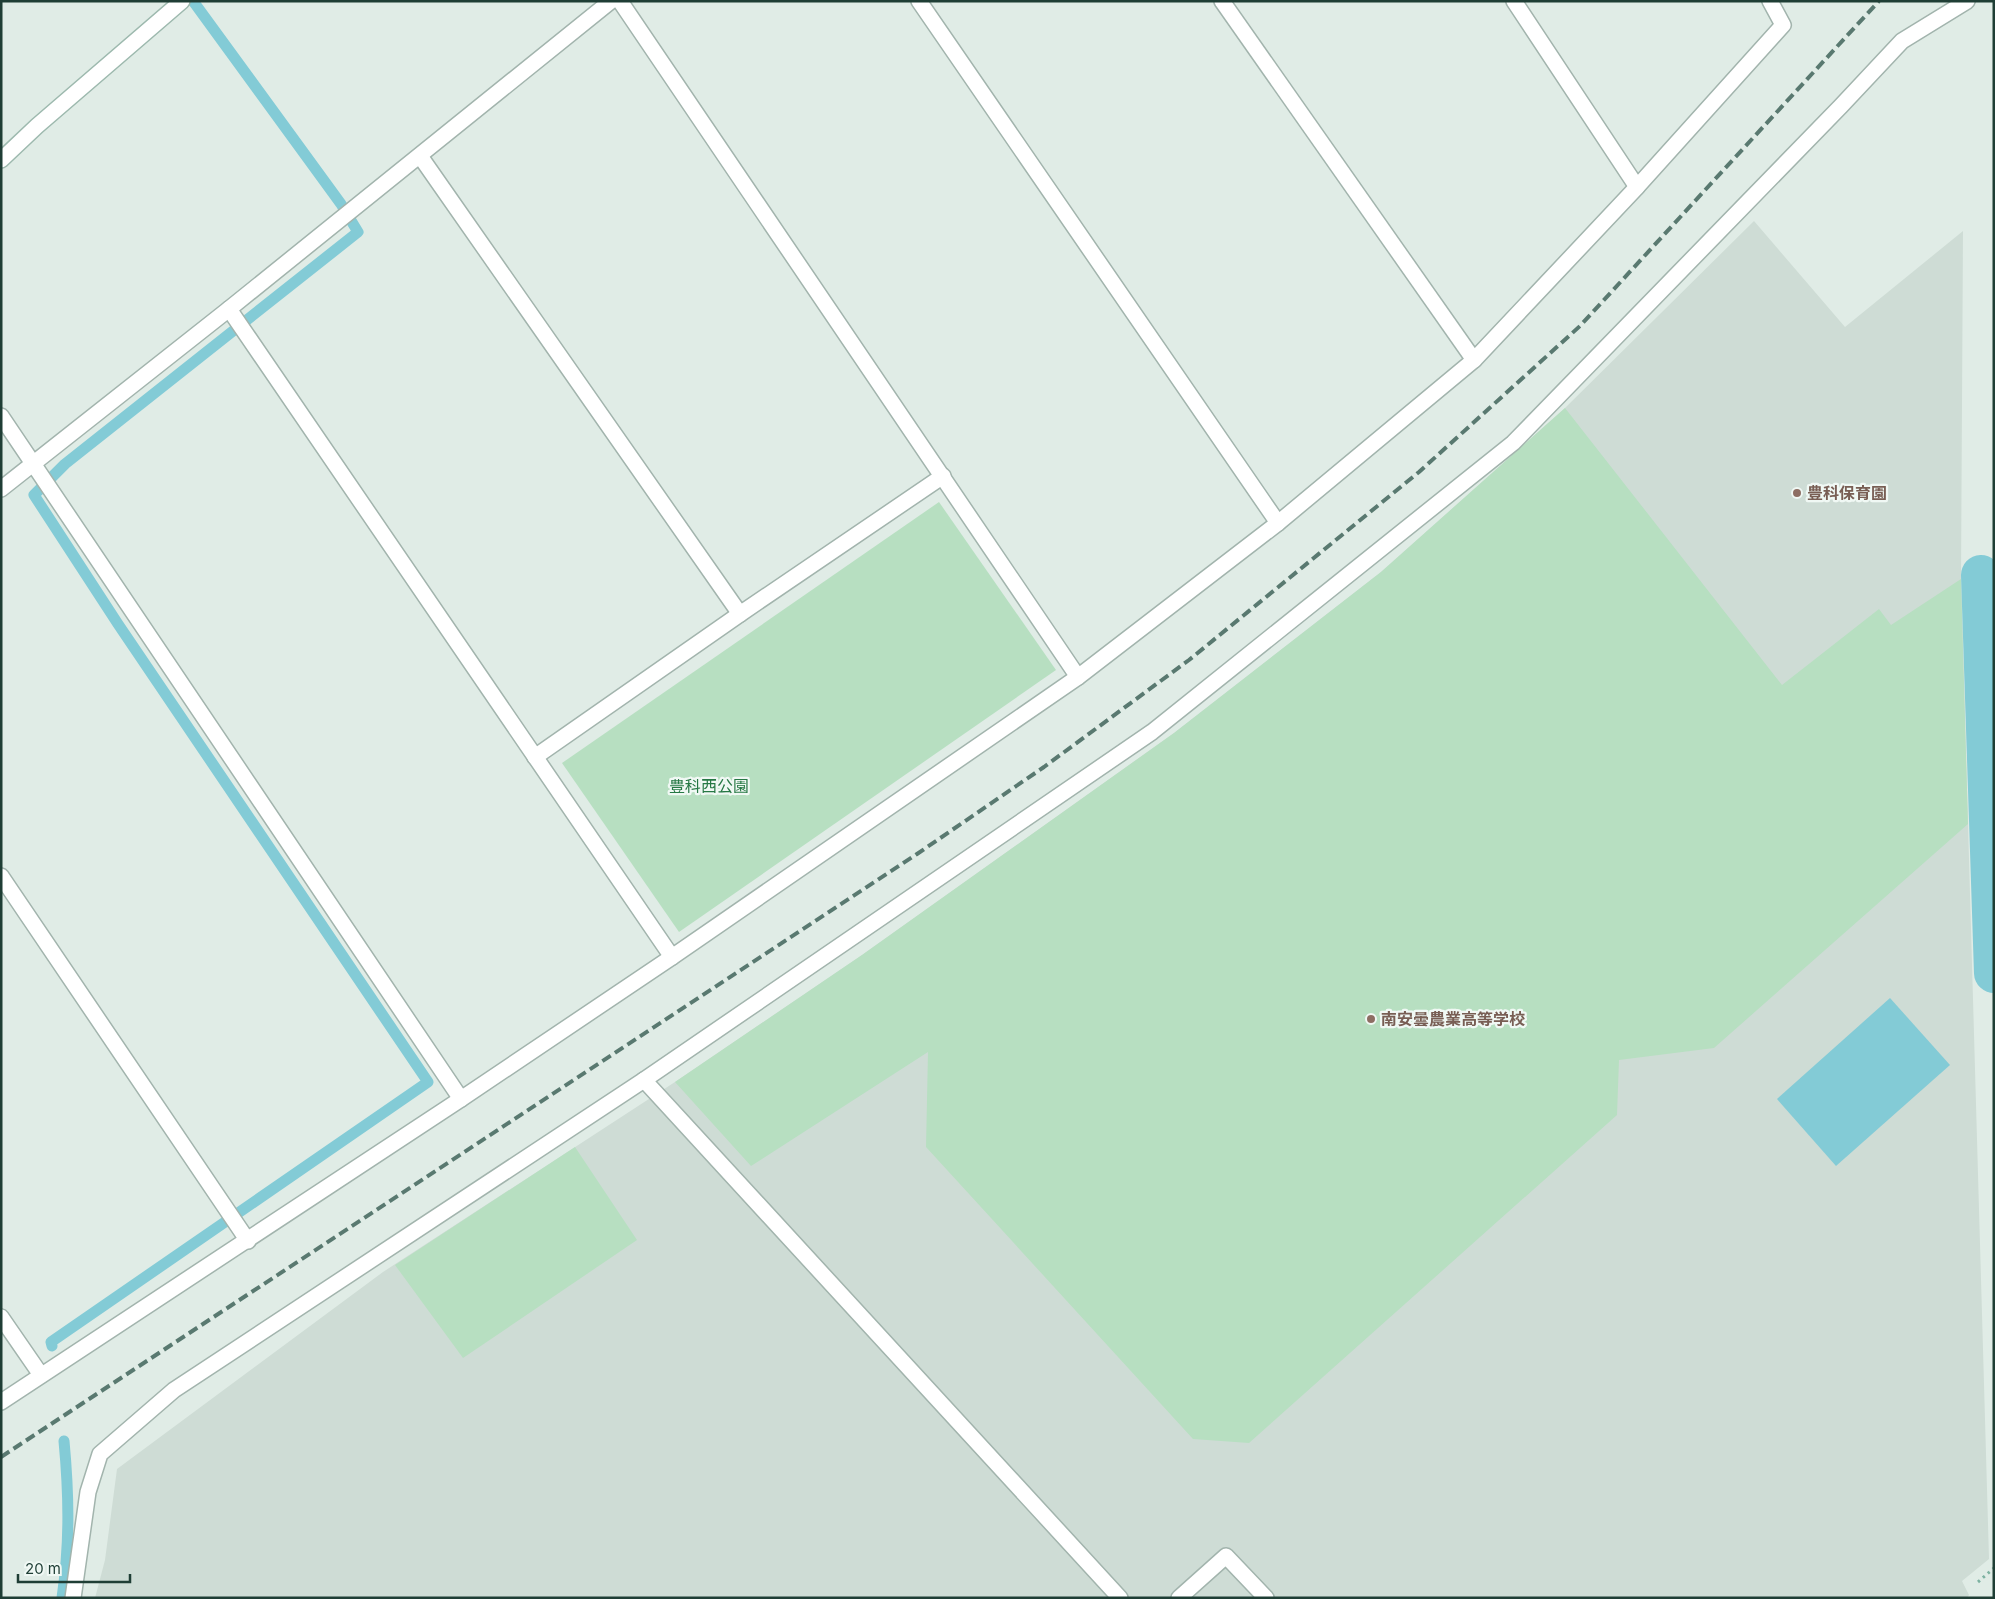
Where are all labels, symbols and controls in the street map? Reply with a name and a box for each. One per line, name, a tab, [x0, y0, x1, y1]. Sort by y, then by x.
place label: 豊科保育園	[1807, 483, 1887, 503]
marker: 豊科保育園	[1791, 487, 1803, 499]
park label: 豊科西公園	[669, 776, 749, 796]
place label: 南安曇農業高等学校	[1381, 1009, 1525, 1029]
marker: 南安曇農業高等学校	[1365, 1013, 1377, 1025]
scale bar	[18, 1552, 130, 1584]
text: 20 m	[25, 1559, 61, 1578]

